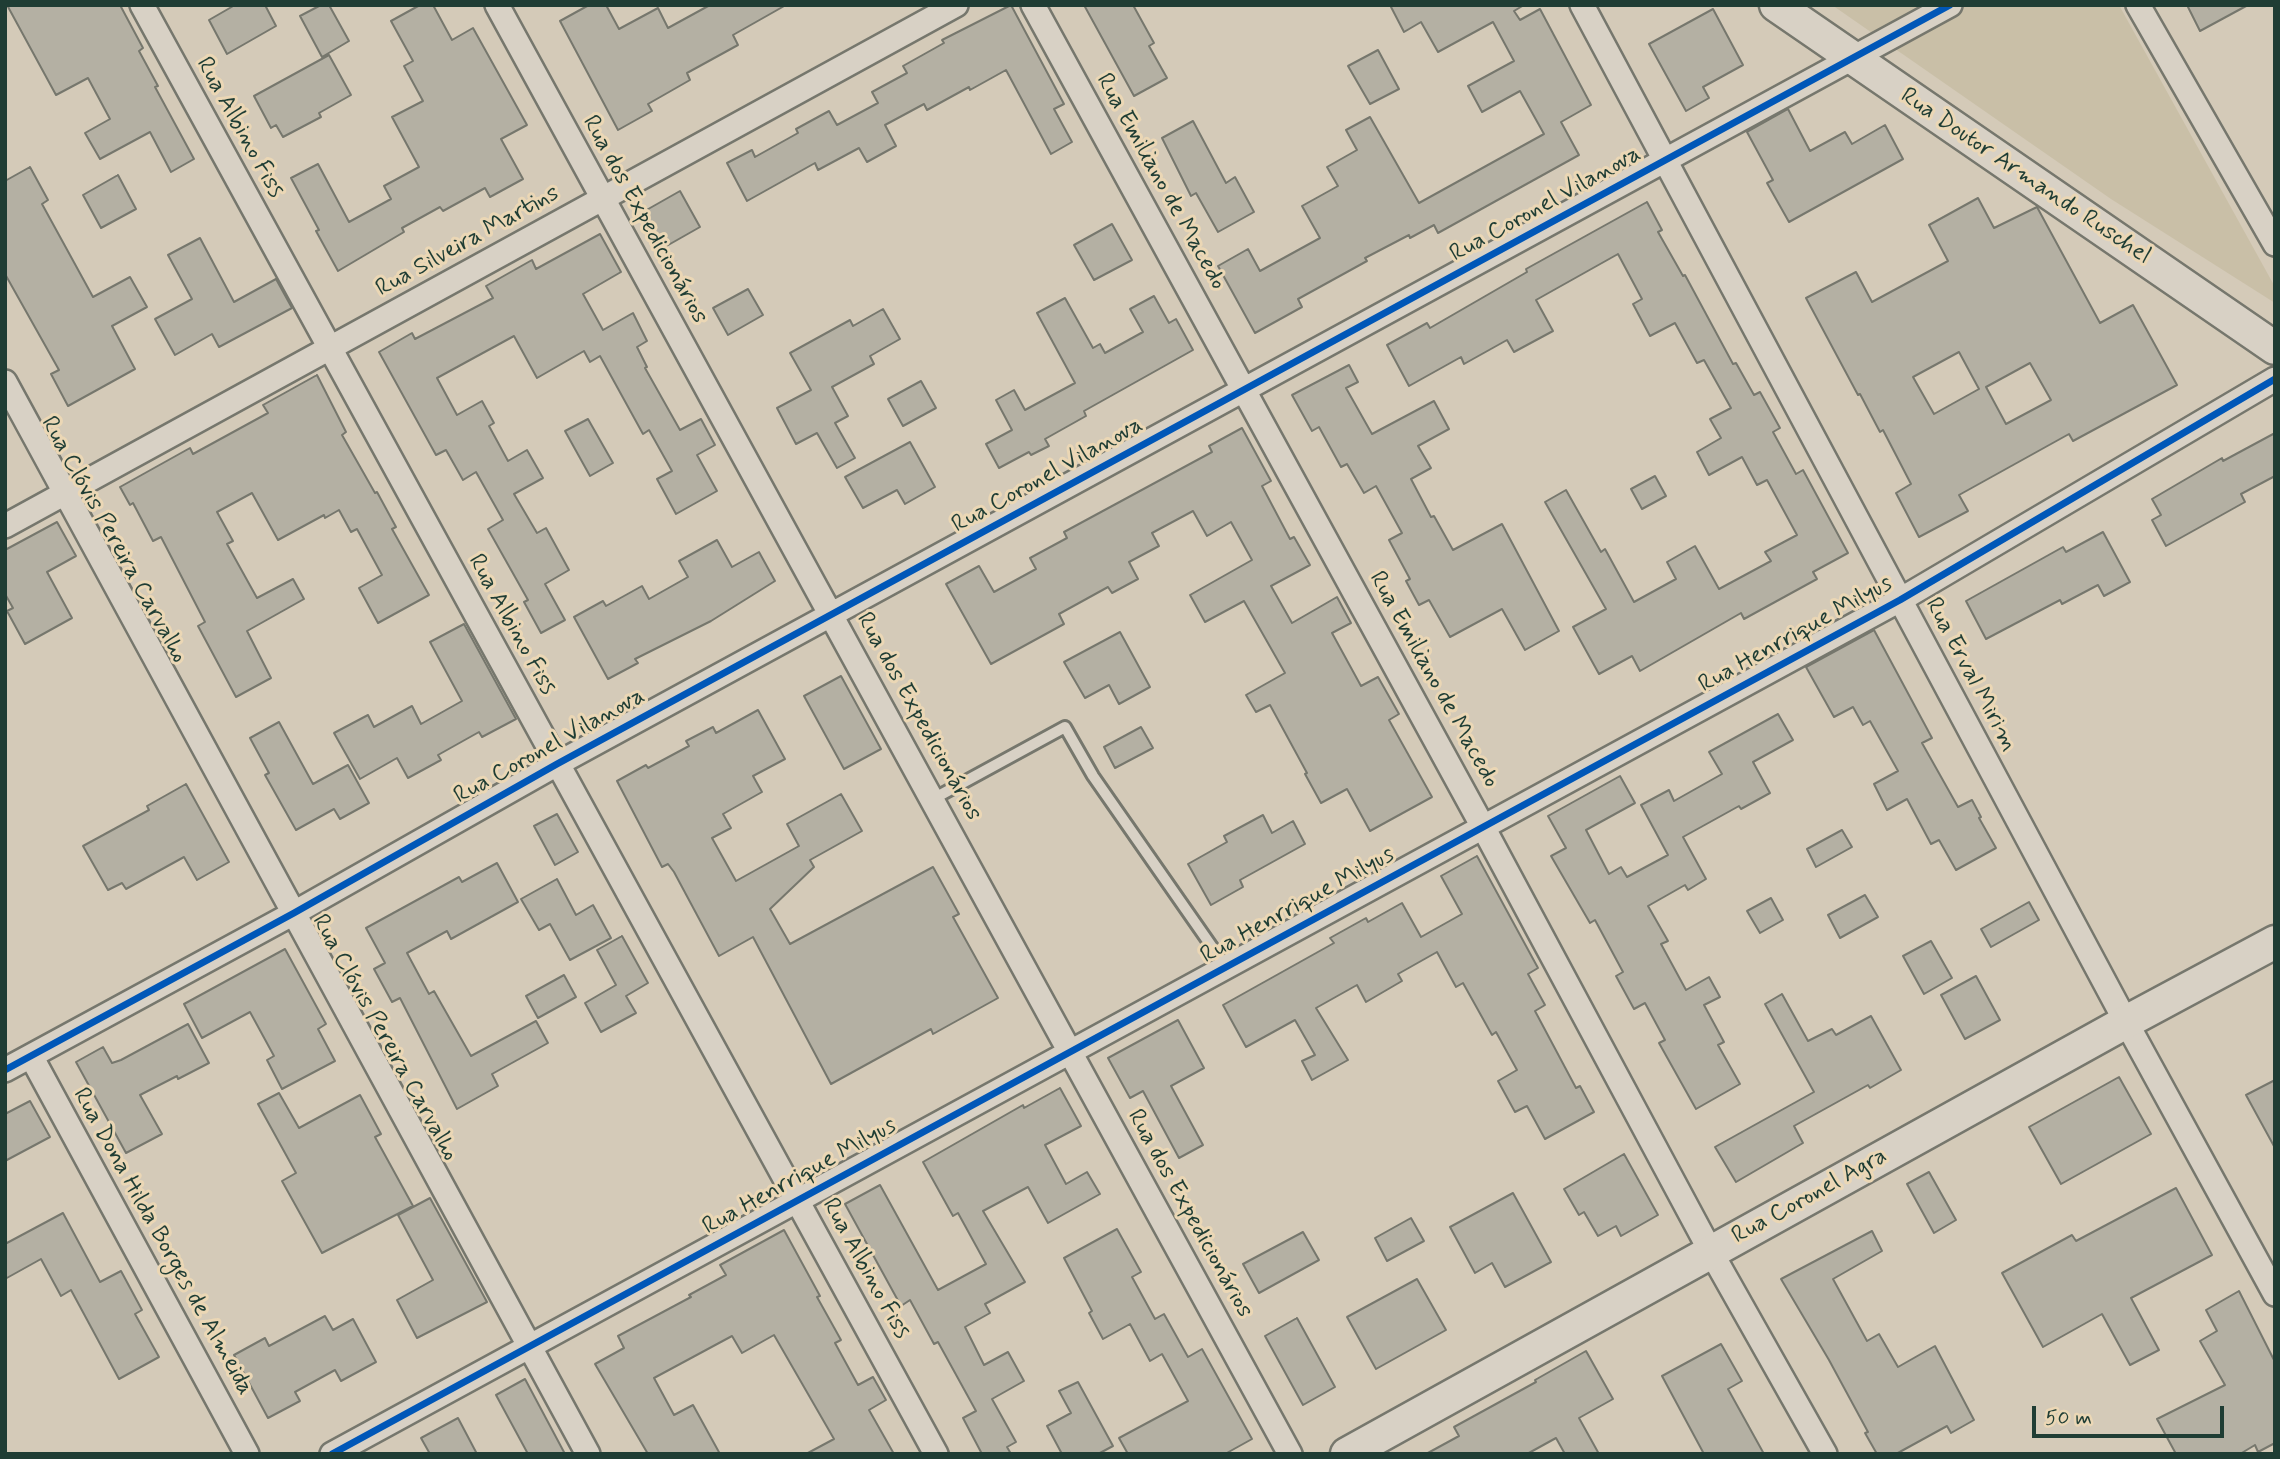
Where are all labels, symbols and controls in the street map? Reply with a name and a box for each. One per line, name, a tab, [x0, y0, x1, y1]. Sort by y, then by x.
street label: Rua Albino Fiss	[188, 53, 290, 203]
street label: Rua Emiliano de Macedo	[1089, 69, 1231, 295]
street label: Rua Doutor Armando Ruschel	[1894, 82, 2156, 272]
street label: Rua dos Expedicionários	[575, 111, 713, 329]
street label: Rua Coronel Vilanova	[1445, 141, 1647, 269]
street label: Rua Silveira Martins	[371, 180, 565, 304]
street label: Rua Clóvis Pereira Carvalho	[33, 412, 193, 668]
street label: Rua Coronel Vilanova	[947, 412, 1149, 540]
street label: Rua Albino Fiss	[460, 550, 562, 700]
street label: Rua Emiliano de Macedo	[1362, 567, 1504, 793]
street label: Rua Henrrique Milyus	[1694, 570, 1898, 700]
street label: Rua Erval Mirim	[1917, 593, 2023, 757]
street label: Rua dos Expedicionários	[849, 608, 987, 826]
street label: Rua Coronel Vilanova	[449, 683, 651, 811]
street label: Rua Henrrique Milyus	[1196, 841, 1400, 971]
street label: Rua Clóvis Pereira Carvalho	[304, 910, 464, 1166]
street label: Rua Dona Hilda Borges de Almeida	[65, 1083, 259, 1401]
street label: Rua dos Expedicionários	[1120, 1105, 1258, 1323]
street label: Rua Henrrique Milyus	[698, 1112, 902, 1242]
street label: Rua Coronel Agra	[1727, 1143, 1893, 1251]
street label: Rua Albino Fiss	[814, 1194, 916, 1344]
scale bar	[2035, 1392, 2228, 1436]
text: 50 m	[2045, 1404, 2092, 1432]

